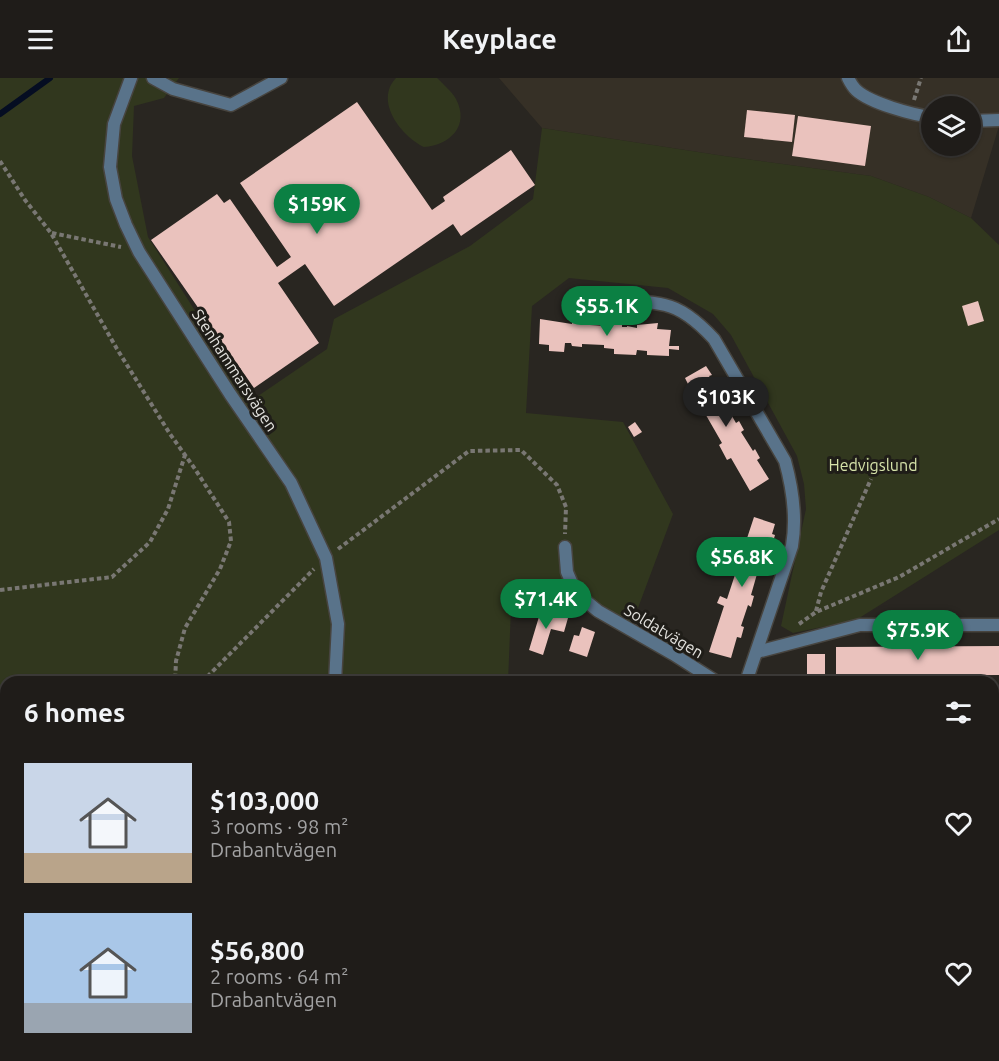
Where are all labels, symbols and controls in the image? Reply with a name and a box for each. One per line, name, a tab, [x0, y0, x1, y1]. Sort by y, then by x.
icon: menu	[24, 23, 57, 56]
icon: share	[942, 23, 975, 56]
text: Keyplace	[442, 24, 557, 54]
map controls	[921, 96, 981, 156]
button: layers	[921, 96, 981, 156]
pin: $159K	[275, 184, 359, 235]
text: $159K	[288, 192, 346, 215]
pin: $55.1K	[558, 286, 656, 337]
text: $55.1K	[575, 294, 639, 317]
street label: Stenhammarsvägen	[189, 306, 281, 434]
pin: $103K	[684, 377, 768, 428]
text: $103K	[697, 385, 755, 408]
park label: Hedvigslund	[828, 456, 918, 474]
pin: $56.8K	[693, 537, 791, 588]
text: $56.8K	[710, 545, 774, 568]
pin: $71.4K	[497, 579, 595, 630]
text: $71.4K	[514, 587, 578, 610]
street label: Soldatvägen	[621, 600, 707, 662]
pin: $75.9K	[869, 610, 967, 661]
text: $75.9K	[886, 618, 950, 641]
icon: filters	[942, 696, 975, 729]
text: 6 homes	[24, 698, 125, 727]
text: $103,000	[210, 786, 319, 815]
icon: home	[72, 787, 144, 859]
icon: heart	[942, 807, 975, 840]
text: 3 rooms · 98 m²	[210, 815, 348, 838]
text: Drabantvägen	[210, 838, 337, 861]
text: $56,800	[210, 936, 304, 965]
icon: home	[72, 937, 144, 1009]
icon: heart	[942, 957, 975, 990]
text: 2 rooms · 64 m²	[210, 965, 348, 988]
text: Drabantvägen	[210, 988, 337, 1011]

